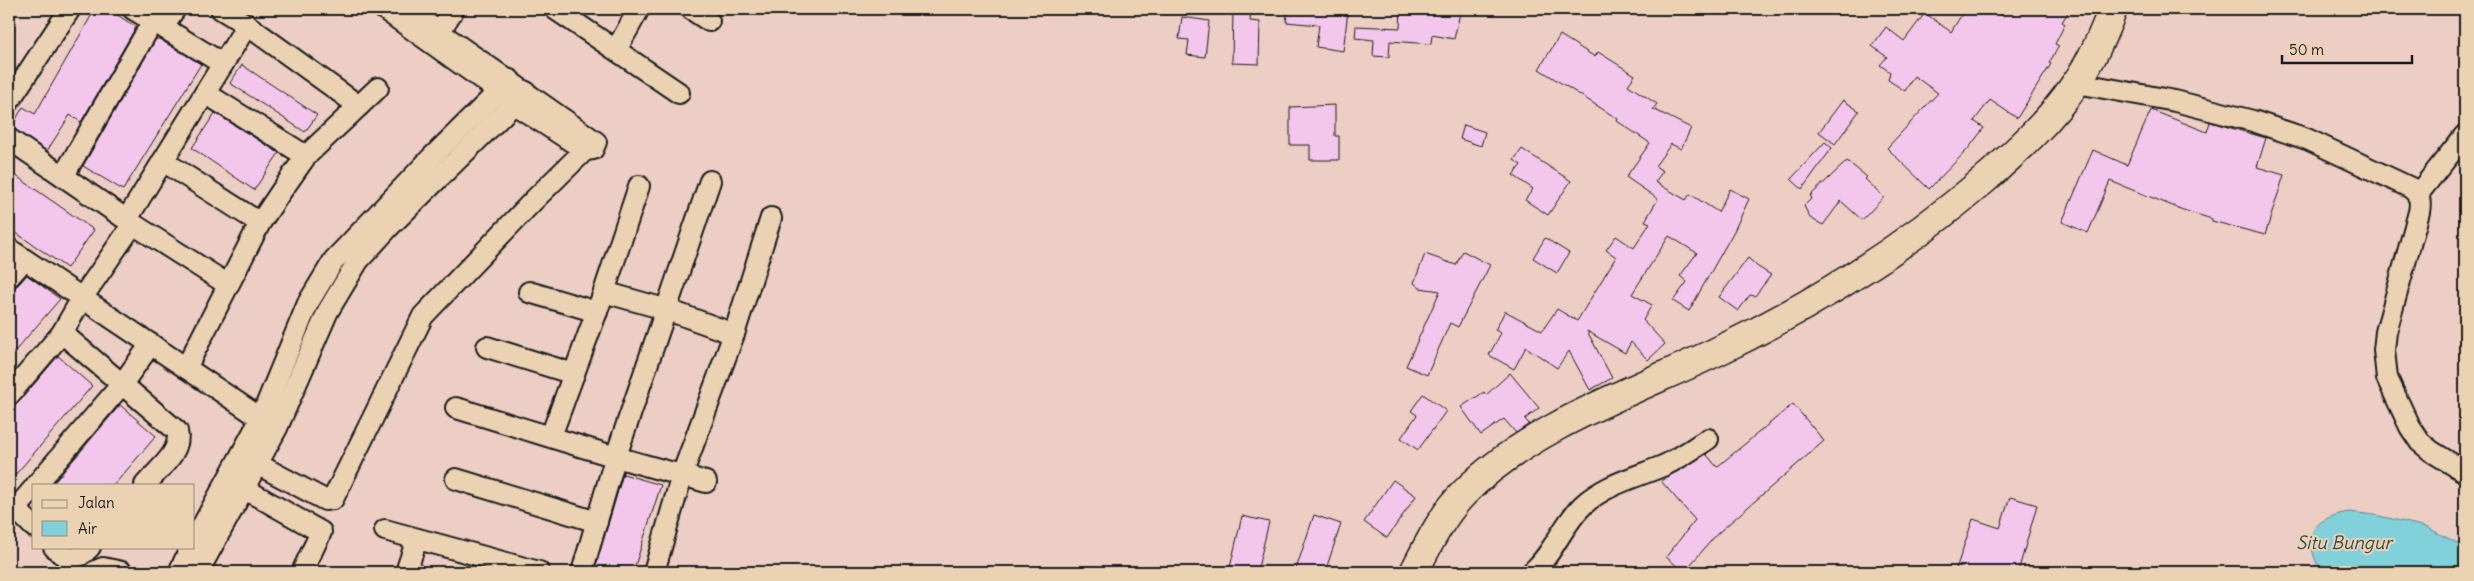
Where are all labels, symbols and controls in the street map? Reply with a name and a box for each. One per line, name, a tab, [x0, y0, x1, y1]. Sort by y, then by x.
scale bar	[2282, 32, 2412, 64]
text: 50 m	[2289, 40, 2324, 59]
legend	[32, 484, 195, 548]
text: Jalan	[78, 493, 115, 512]
text: Air	[78, 519, 97, 538]
water label: Situ Bungur	[2296, 531, 2394, 554]

